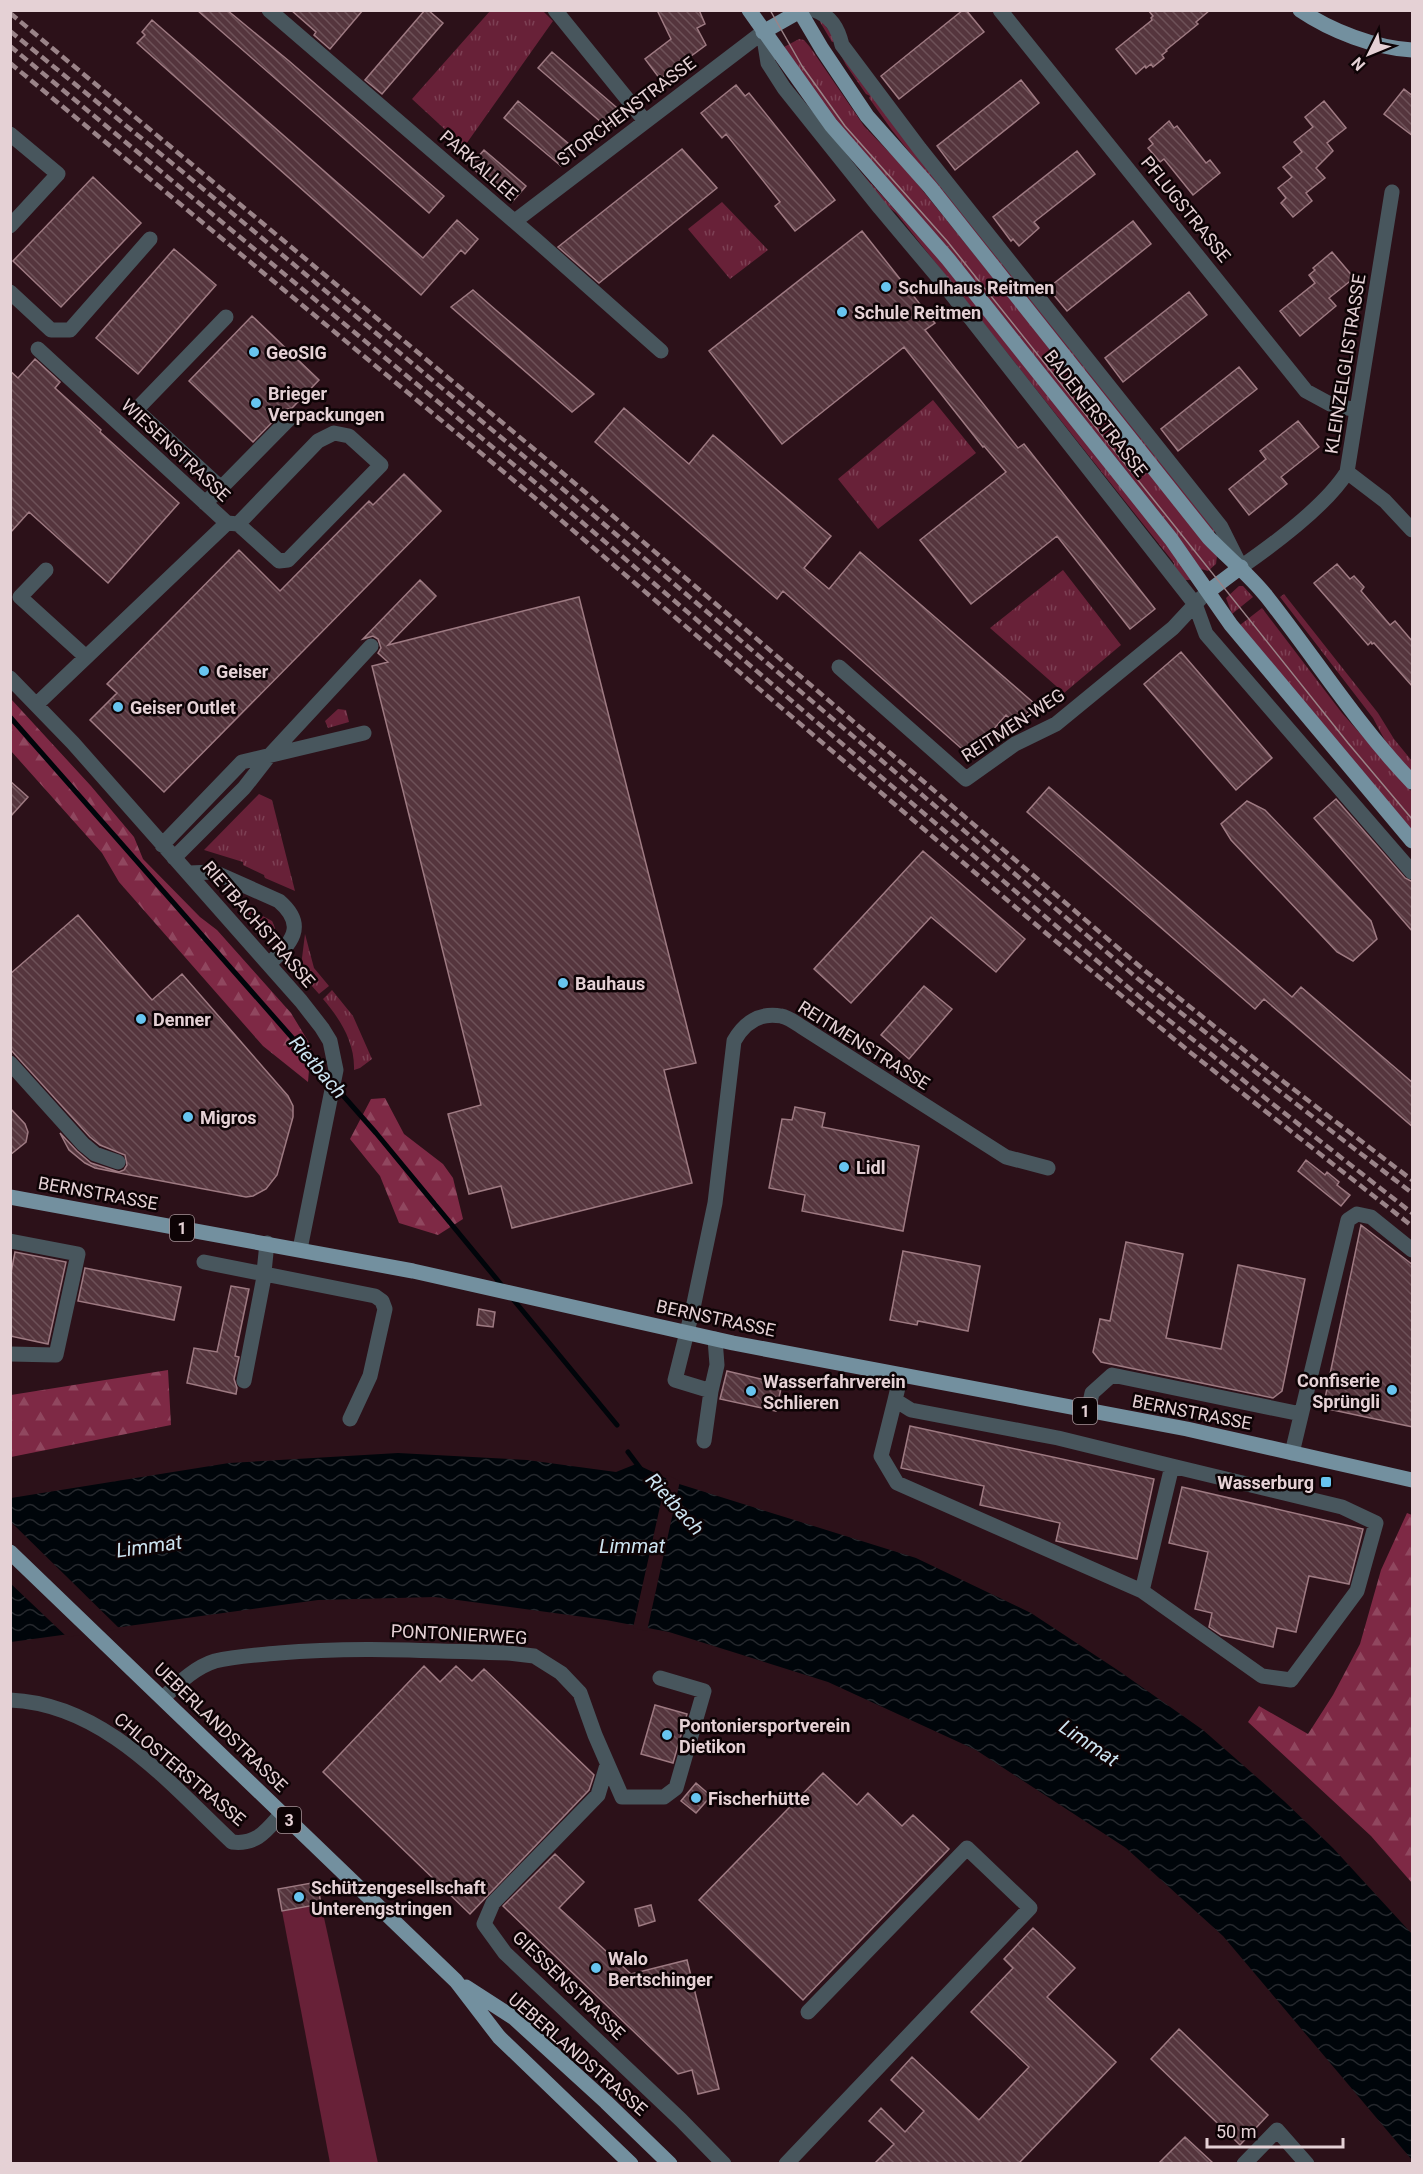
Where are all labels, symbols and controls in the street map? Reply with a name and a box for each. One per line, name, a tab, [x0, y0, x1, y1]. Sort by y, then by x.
north arrow	[1339, 24, 1399, 84]
street label: STORCHENSTRASSE	[553, 52, 699, 170]
text: N	[1348, 53, 1369, 74]
street label: PARKALLEE	[436, 126, 522, 204]
street label: PFLUGSTRASSE	[1137, 152, 1235, 266]
street label: KLEINZELGLISTRASSE	[1320, 273, 1370, 455]
place label: Schulhaus Reitmen	[898, 277, 1054, 298]
marker: Schulhaus Reitmen	[879, 280, 893, 294]
place label: Schule Reitmen	[854, 302, 981, 323]
marker: Schule Reitmen	[835, 305, 849, 319]
place label: GeoSIG	[266, 342, 327, 363]
marker: GeoSIG	[247, 345, 261, 359]
street label: BADENERSTRASSE	[1040, 345, 1152, 481]
place label: Brieger Verpackungen	[268, 383, 385, 425]
street label: WIESENSTRASSE	[117, 394, 235, 506]
marker: Brieger Verpackungen	[249, 396, 263, 410]
place label: Geiser	[216, 661, 269, 682]
marker: Geiser	[197, 664, 211, 678]
street label: REITMEN-WEG	[957, 684, 1069, 766]
place label: Geiser Outlet	[130, 697, 236, 718]
marker: Geiser Outlet	[111, 700, 125, 714]
street label: RIETBACHSTRASSE	[198, 857, 320, 991]
place label: Bauhaus	[575, 973, 645, 994]
marker: Bauhaus	[556, 976, 570, 990]
street label: REITMENSTRASSE	[794, 996, 934, 1094]
place label: Denner	[153, 1009, 211, 1030]
marker: Denner	[134, 1012, 148, 1026]
water label: Rietbach	[284, 1031, 352, 1103]
place label: Migros	[200, 1107, 257, 1128]
marker: Migros	[181, 1110, 195, 1124]
place label: Lidl	[856, 1157, 885, 1178]
marker: Lidl	[837, 1160, 851, 1174]
street label: BERNSTRASSE	[36, 1172, 160, 1214]
road number: 1	[170, 1215, 194, 1241]
street label: BERNSTRASSE	[655, 1295, 777, 1341]
place label: Confiserie Sprüngli	[1297, 1370, 1380, 1412]
place label: Wasserfahrverein Schlieren	[763, 1371, 906, 1413]
marker: Confiserie Sprüngli	[1385, 1383, 1399, 1397]
marker: Wasserfahrverein Schlieren	[744, 1384, 758, 1398]
street label: BERNSTRASSE	[1130, 1390, 1254, 1434]
road number: 1	[1073, 1398, 1097, 1424]
water label: Rietbach	[641, 1468, 709, 1540]
place label: Wasserburg	[1217, 1472, 1314, 1493]
marker: Wasserburg	[1319, 1475, 1333, 1489]
water label: Limmat	[115, 1529, 184, 1562]
water label: Limmat	[599, 1534, 666, 1558]
street label: PONTONIERWEG	[390, 1620, 528, 1648]
street label: UEBERLANDSTRASSE	[150, 1658, 292, 1796]
street label: CHLOSTERSTRASSE	[110, 1708, 250, 1830]
place label: Pontoniersportverein Dietikon	[679, 1715, 850, 1757]
water label: Limmat	[1055, 1715, 1124, 1772]
marker: Pontoniersportverein Dietikon	[660, 1728, 674, 1742]
place label: Fischerhütte	[708, 1788, 810, 1809]
marker: Fischerhütte	[689, 1791, 703, 1805]
road number: 3	[277, 1807, 301, 1833]
place label: Schützengesellschaft Unterengstringen	[311, 1877, 486, 1919]
marker: Schützengesellschaft Unterengstringen	[292, 1890, 306, 1904]
street label: GIESSENSTRASSE	[509, 1926, 629, 2044]
place label: Walo Bertschinger	[608, 1948, 713, 1990]
marker: Walo Bertschinger	[589, 1961, 603, 1975]
street label: UEBERLANDSTRASSE	[504, 1988, 652, 2120]
scale bar	[1207, 2111, 1344, 2149]
text: 50 m	[1216, 2121, 1256, 2142]

